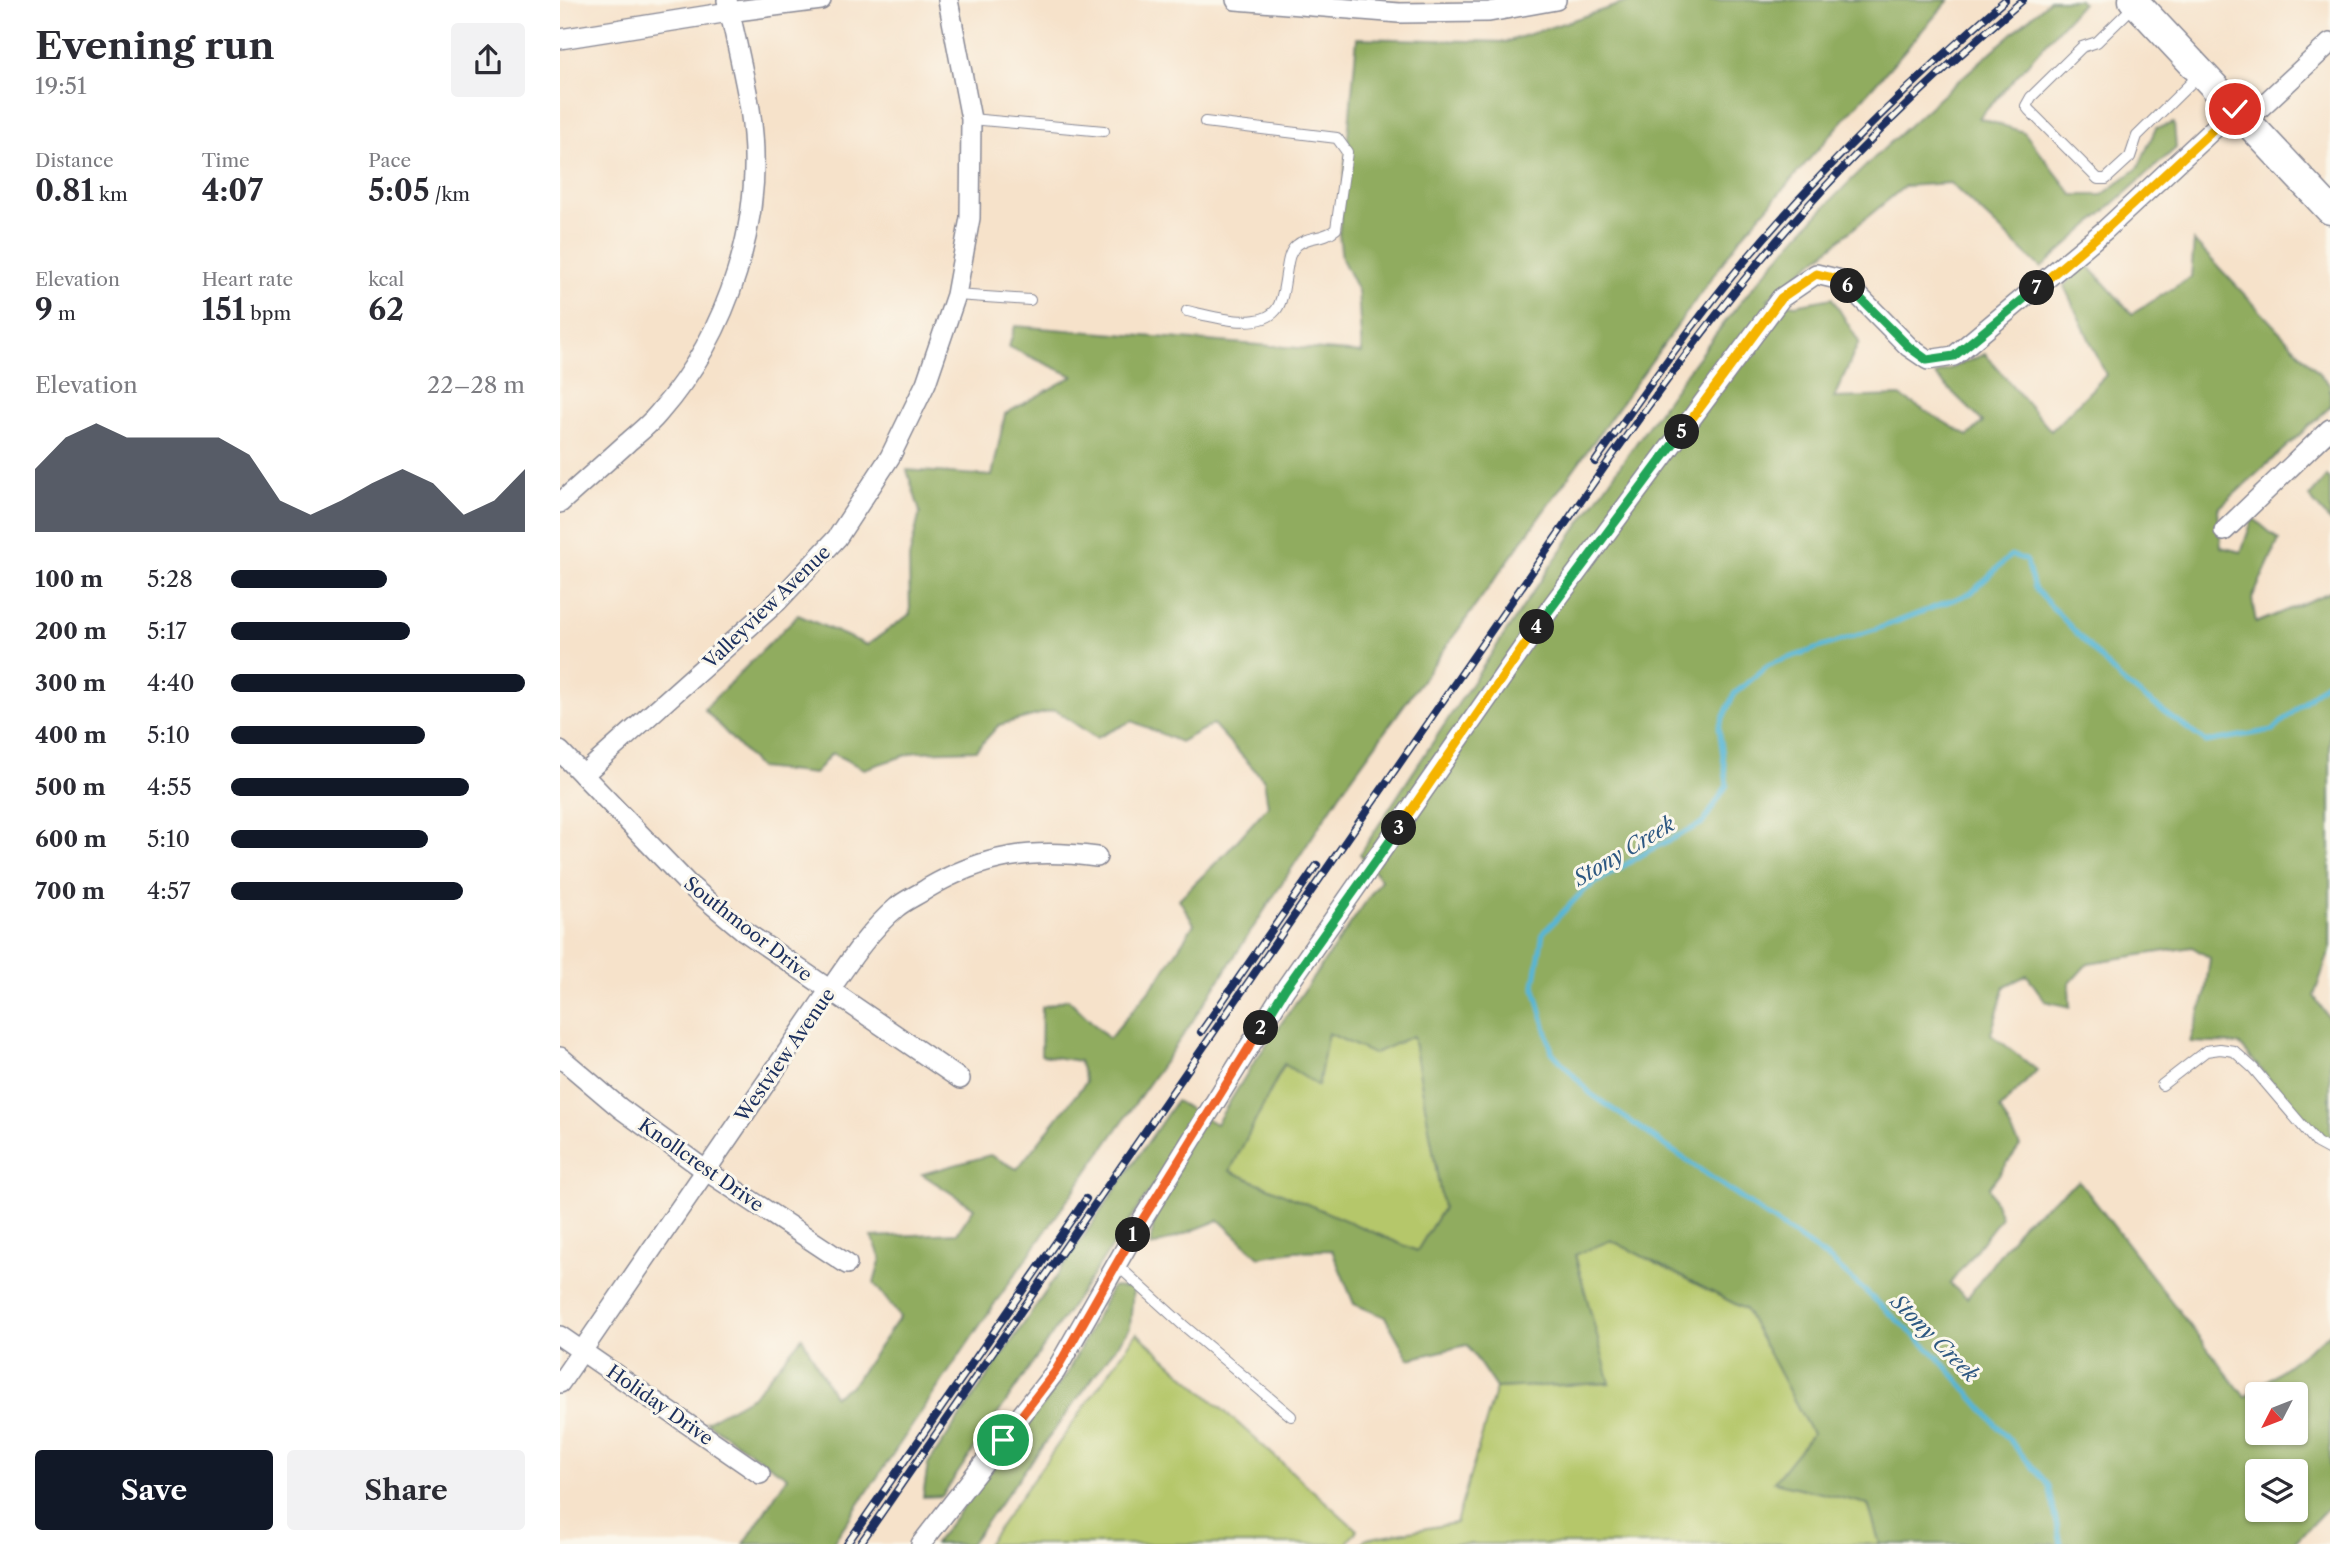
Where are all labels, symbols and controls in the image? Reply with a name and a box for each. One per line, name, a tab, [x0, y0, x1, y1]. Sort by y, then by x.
text: Evening run	[35, 22, 275, 69]
button: share	[451, 23, 525, 97]
text: 19:51	[35, 72, 87, 100]
pin	[2205, 79, 2265, 139]
icon: check	[2216, 90, 2254, 128]
text: Distance	[35, 149, 114, 172]
text: Time	[202, 149, 250, 172]
text: Pace	[368, 149, 411, 172]
text: 0.81	[35, 172, 94, 209]
text: 4:07	[202, 172, 263, 209]
text: 5:05	[368, 172, 429, 209]
text: km	[94, 183, 128, 206]
text: /km	[429, 183, 470, 206]
text: Elevation	[35, 268, 120, 291]
text: Heart rate	[202, 268, 293, 291]
text: kcal	[368, 268, 404, 291]
pin: 6	[1830, 268, 1866, 304]
pin: 7	[2020, 270, 2054, 306]
text: 6	[1842, 274, 1853, 297]
text: 7	[2032, 276, 2041, 299]
text: 9	[35, 291, 53, 328]
text: 151	[202, 291, 245, 328]
text: 62	[368, 291, 404, 328]
text: m	[53, 302, 76, 325]
text: bpm	[245, 302, 291, 325]
text: Elevation	[35, 371, 138, 399]
text: 22–28 m	[427, 371, 525, 399]
pin: 5	[1664, 414, 1700, 450]
text: 5	[1676, 420, 1687, 443]
street label: Valleyview Avenue	[698, 541, 835, 674]
text: 100 m	[35, 565, 103, 593]
text: 5:28	[147, 565, 193, 593]
pin: 4	[1520, 610, 1555, 644]
text: 4	[1531, 615, 1542, 638]
text: 200 m	[35, 617, 107, 645]
text: 5:17	[147, 617, 187, 645]
text: 300 m	[35, 669, 106, 697]
text: 4:40	[147, 669, 195, 697]
text: 400 m	[35, 721, 107, 749]
text: 5:10	[147, 721, 190, 749]
text: 500 m	[35, 773, 106, 801]
text: 4:55	[147, 773, 192, 801]
pin: 3	[1382, 810, 1416, 846]
water label: Stony Creek	[1567, 811, 1679, 892]
text: 3	[1393, 816, 1404, 839]
text: 600 m	[35, 825, 107, 853]
text: 5:10	[147, 825, 190, 853]
street label: Southmoor Drive	[679, 872, 817, 986]
text: 700 m	[35, 877, 105, 905]
text: 4:57	[147, 877, 191, 905]
street label: Westview Avenue	[730, 984, 840, 1127]
pin: 2	[1244, 1010, 1278, 1046]
text: 2	[1255, 1016, 1266, 1039]
street label: Knollcrest Drive	[634, 1113, 768, 1217]
pin: 1	[1116, 1218, 1150, 1252]
text: 1	[1128, 1223, 1137, 1246]
water label: Stony Creek	[1885, 1288, 1984, 1387]
street label: Holiday Drive	[602, 1360, 718, 1450]
north arrow	[2245, 1382, 2308, 1446]
map controls	[2245, 1382, 2308, 1522]
pin	[973, 1410, 1033, 1470]
icon: arrive	[984, 1421, 1022, 1459]
button: Save	[35, 1450, 273, 1530]
button: Share	[287, 1450, 525, 1530]
button: layers	[2245, 1459, 2308, 1522]

